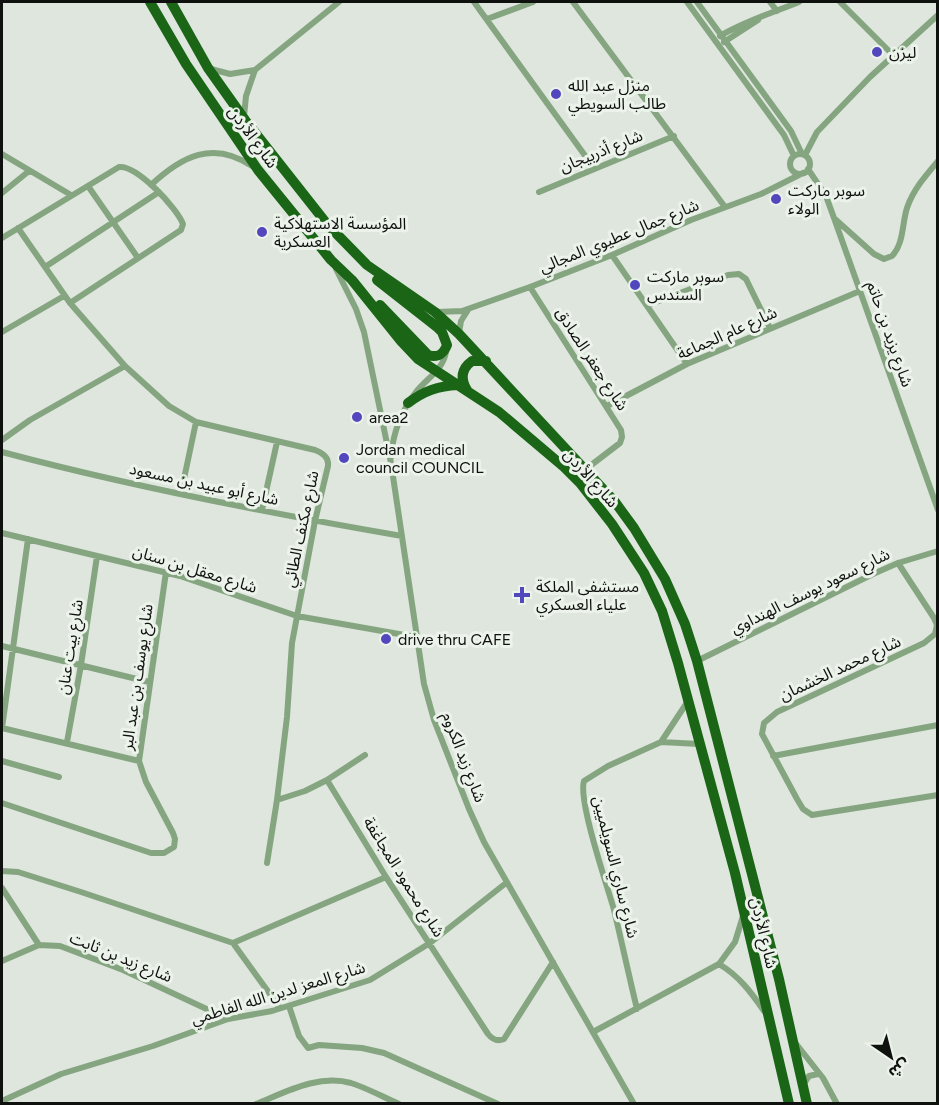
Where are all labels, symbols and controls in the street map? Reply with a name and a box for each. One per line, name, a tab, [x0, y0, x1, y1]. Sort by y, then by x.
place label: ليزن	[889, 43, 916, 62]
marker: ليزن	[870, 45, 884, 59]
place label: منزل عبد الله طالب السويطي	[568, 76, 666, 115]
marker: منزل عبد الله طالب السويطي	[549, 87, 563, 101]
street label: شارع الأردن	[222, 102, 282, 174]
street label: شارع أذربيجان	[557, 126, 646, 179]
place label: سوبر ماركت الولاء	[788, 181, 865, 218]
marker: سوبر ماركت الولاء	[769, 192, 783, 206]
street label: شارع جمال عطيوي المجالي	[536, 195, 703, 280]
place label: المؤسسة الاستهلاكية العسكرية	[274, 214, 406, 251]
marker: المؤسسة الاستهلاكية العسكرية	[255, 225, 269, 239]
place label: سوبر ماركت السندس	[647, 267, 724, 304]
marker: سوبر ماركت السندس	[628, 278, 642, 292]
street label: شارع يزيد بن حاتم	[860, 279, 917, 390]
street label: شارع عام الجماعة	[674, 302, 781, 366]
street label: شارع جعفر الصادق	[549, 304, 632, 416]
place label: area2	[369, 408, 408, 427]
marker: area2	[350, 410, 364, 424]
place label: Jordan medical council COUNCIL	[356, 440, 484, 477]
street label: شارع الأردن	[558, 445, 622, 513]
marker: Jordan medical council COUNCIL	[337, 451, 351, 465]
street label: شارع أبو عبيد بن مسعود	[127, 459, 280, 512]
street label: شارع مكنف الطائي	[279, 469, 326, 590]
street label: شارع معقل بن سنان	[130, 541, 259, 600]
street label: شارع سعود يوسف الهنداوي	[727, 544, 894, 641]
place label: مستشفى الملكة علياء العسكري	[536, 577, 639, 616]
marker: مستشفى الملكة علياء العسكري	[513, 586, 531, 604]
street label: شارع بيت عنان	[53, 598, 90, 696]
street label: شارع يوسف بن عبد البر	[117, 603, 160, 753]
place label: drive thru CAFE	[398, 630, 511, 649]
street label: شارع محمد الخشمان	[776, 631, 905, 707]
marker: drive thru CAFE	[379, 632, 393, 646]
street label: شارع زيد الكروم	[435, 709, 490, 806]
street label: شارع ساري السويلميين	[586, 794, 643, 941]
street label: شارع محمود المجاغفة	[357, 813, 449, 942]
street label: شارع الأردن	[744, 896, 781, 971]
street label: شارع زيد بن ثابت	[66, 928, 175, 989]
street label: شارع المعز لدين الله الفاطمي	[189, 957, 368, 1031]
north arrow	[861, 1027, 921, 1087]
text: ش	[885, 1055, 914, 1083]

